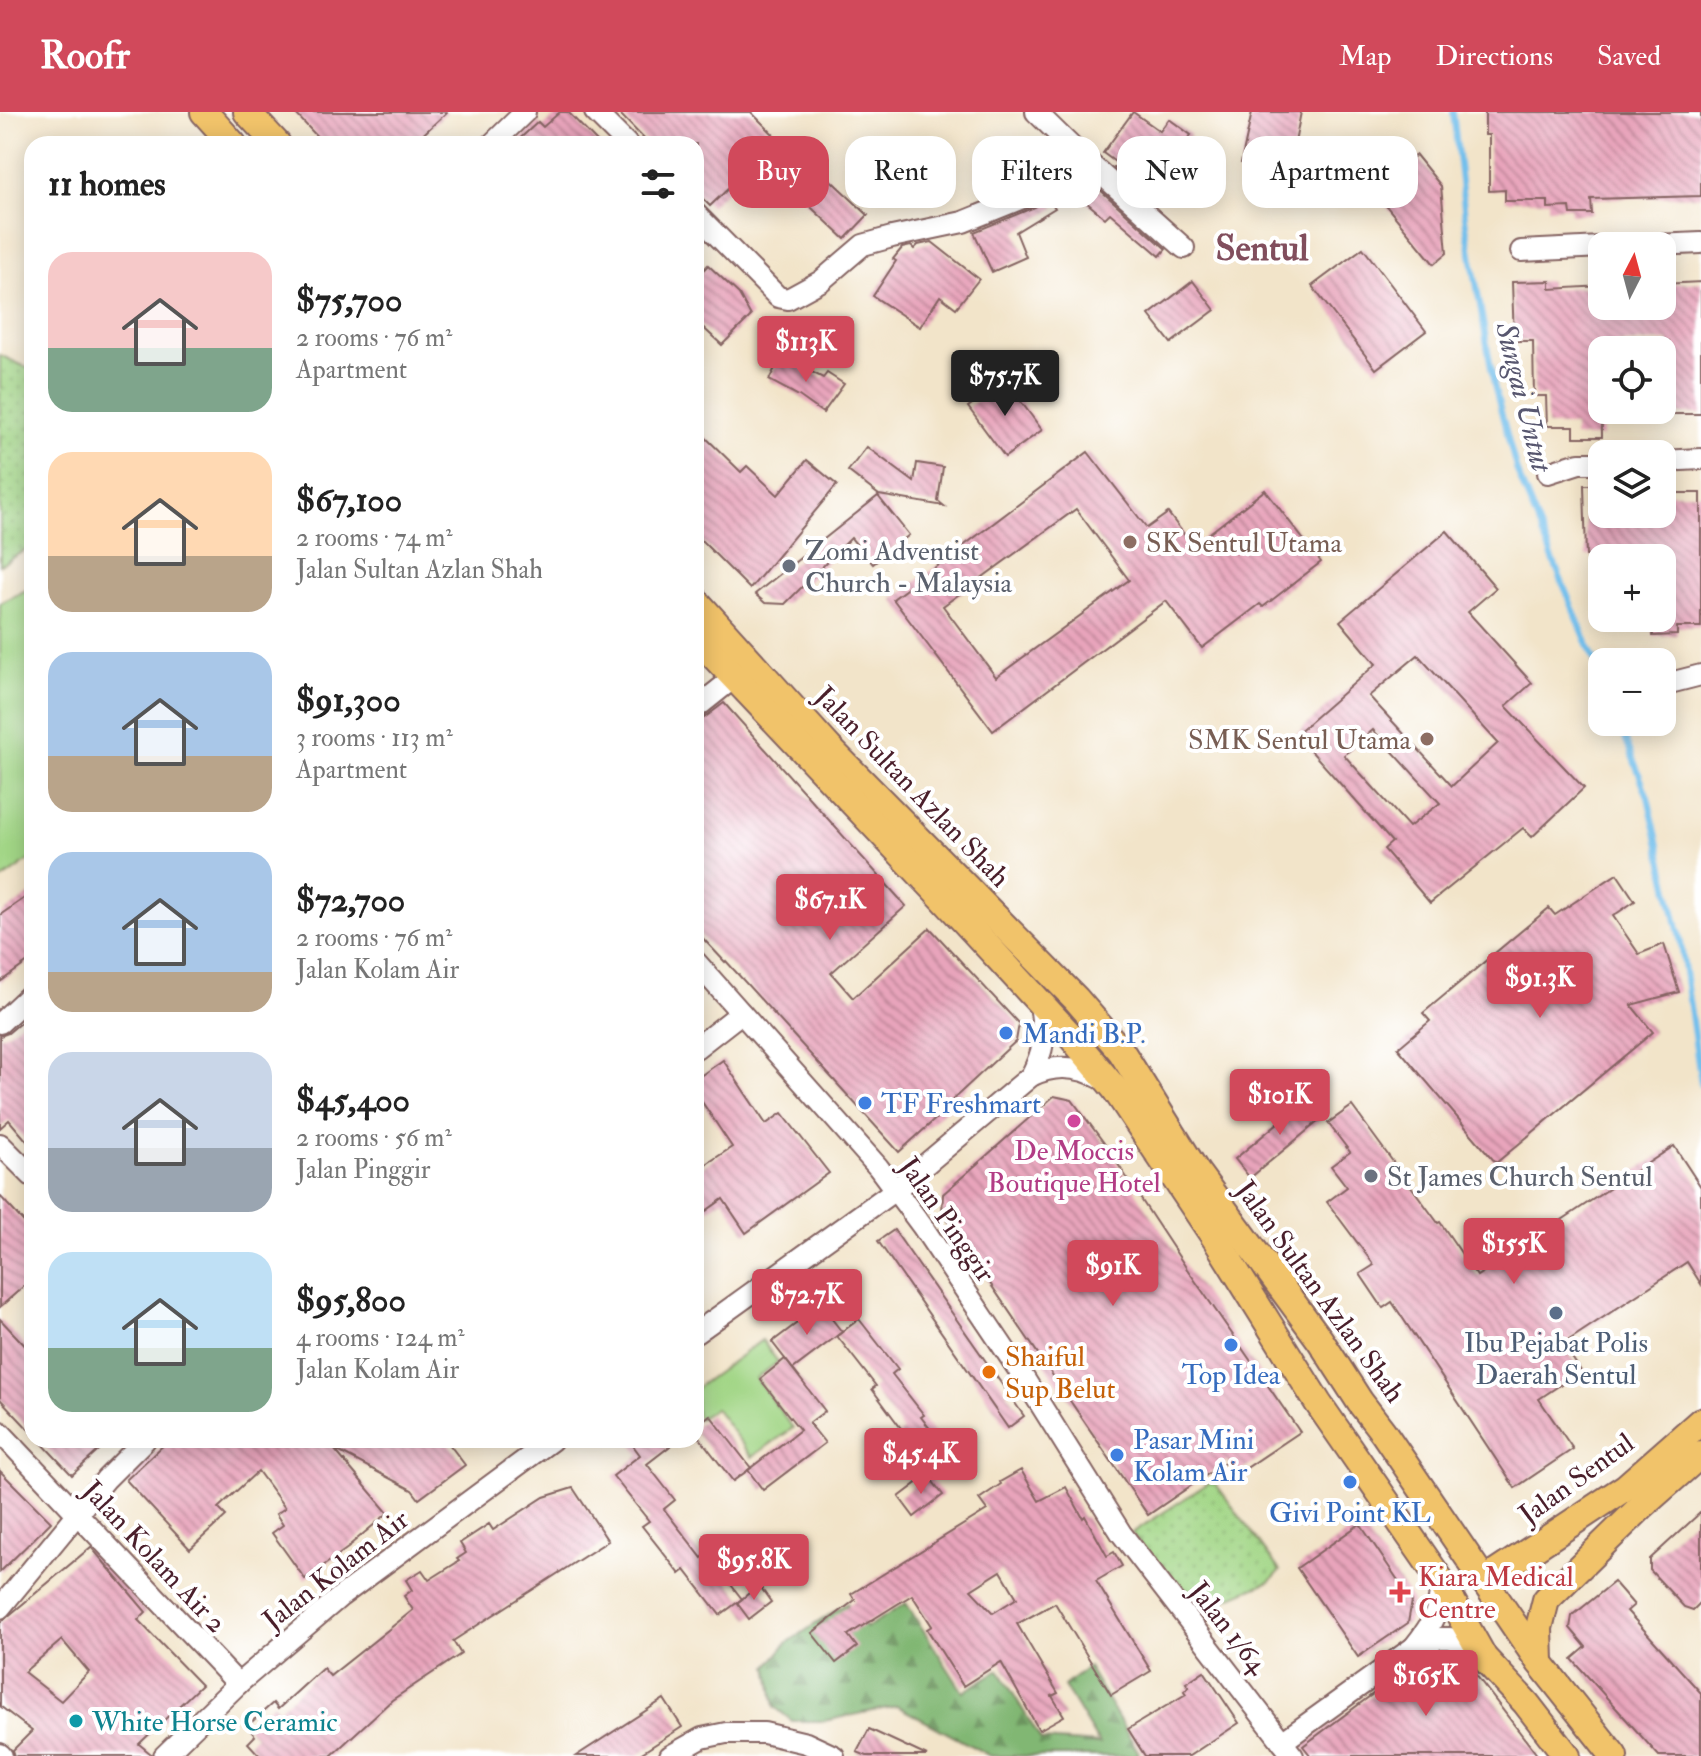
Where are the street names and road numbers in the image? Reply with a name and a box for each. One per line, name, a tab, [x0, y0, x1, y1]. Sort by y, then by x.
street label: Jalan Sultan Azlan Shah	[806, 679, 1017, 895]
street label: Jalan Pinggir	[890, 1150, 1003, 1290]
street label: Jalan Sultan Azlan Shah	[1227, 1173, 1412, 1410]
street label: Jalan Sentul	[1512, 1426, 1641, 1533]
street label: Jalan Kolam Air 2	[74, 1473, 233, 1641]
street label: Jalan Kolam Air	[255, 1502, 416, 1639]
street label: Jalan 1/64	[1180, 1574, 1276, 1683]

